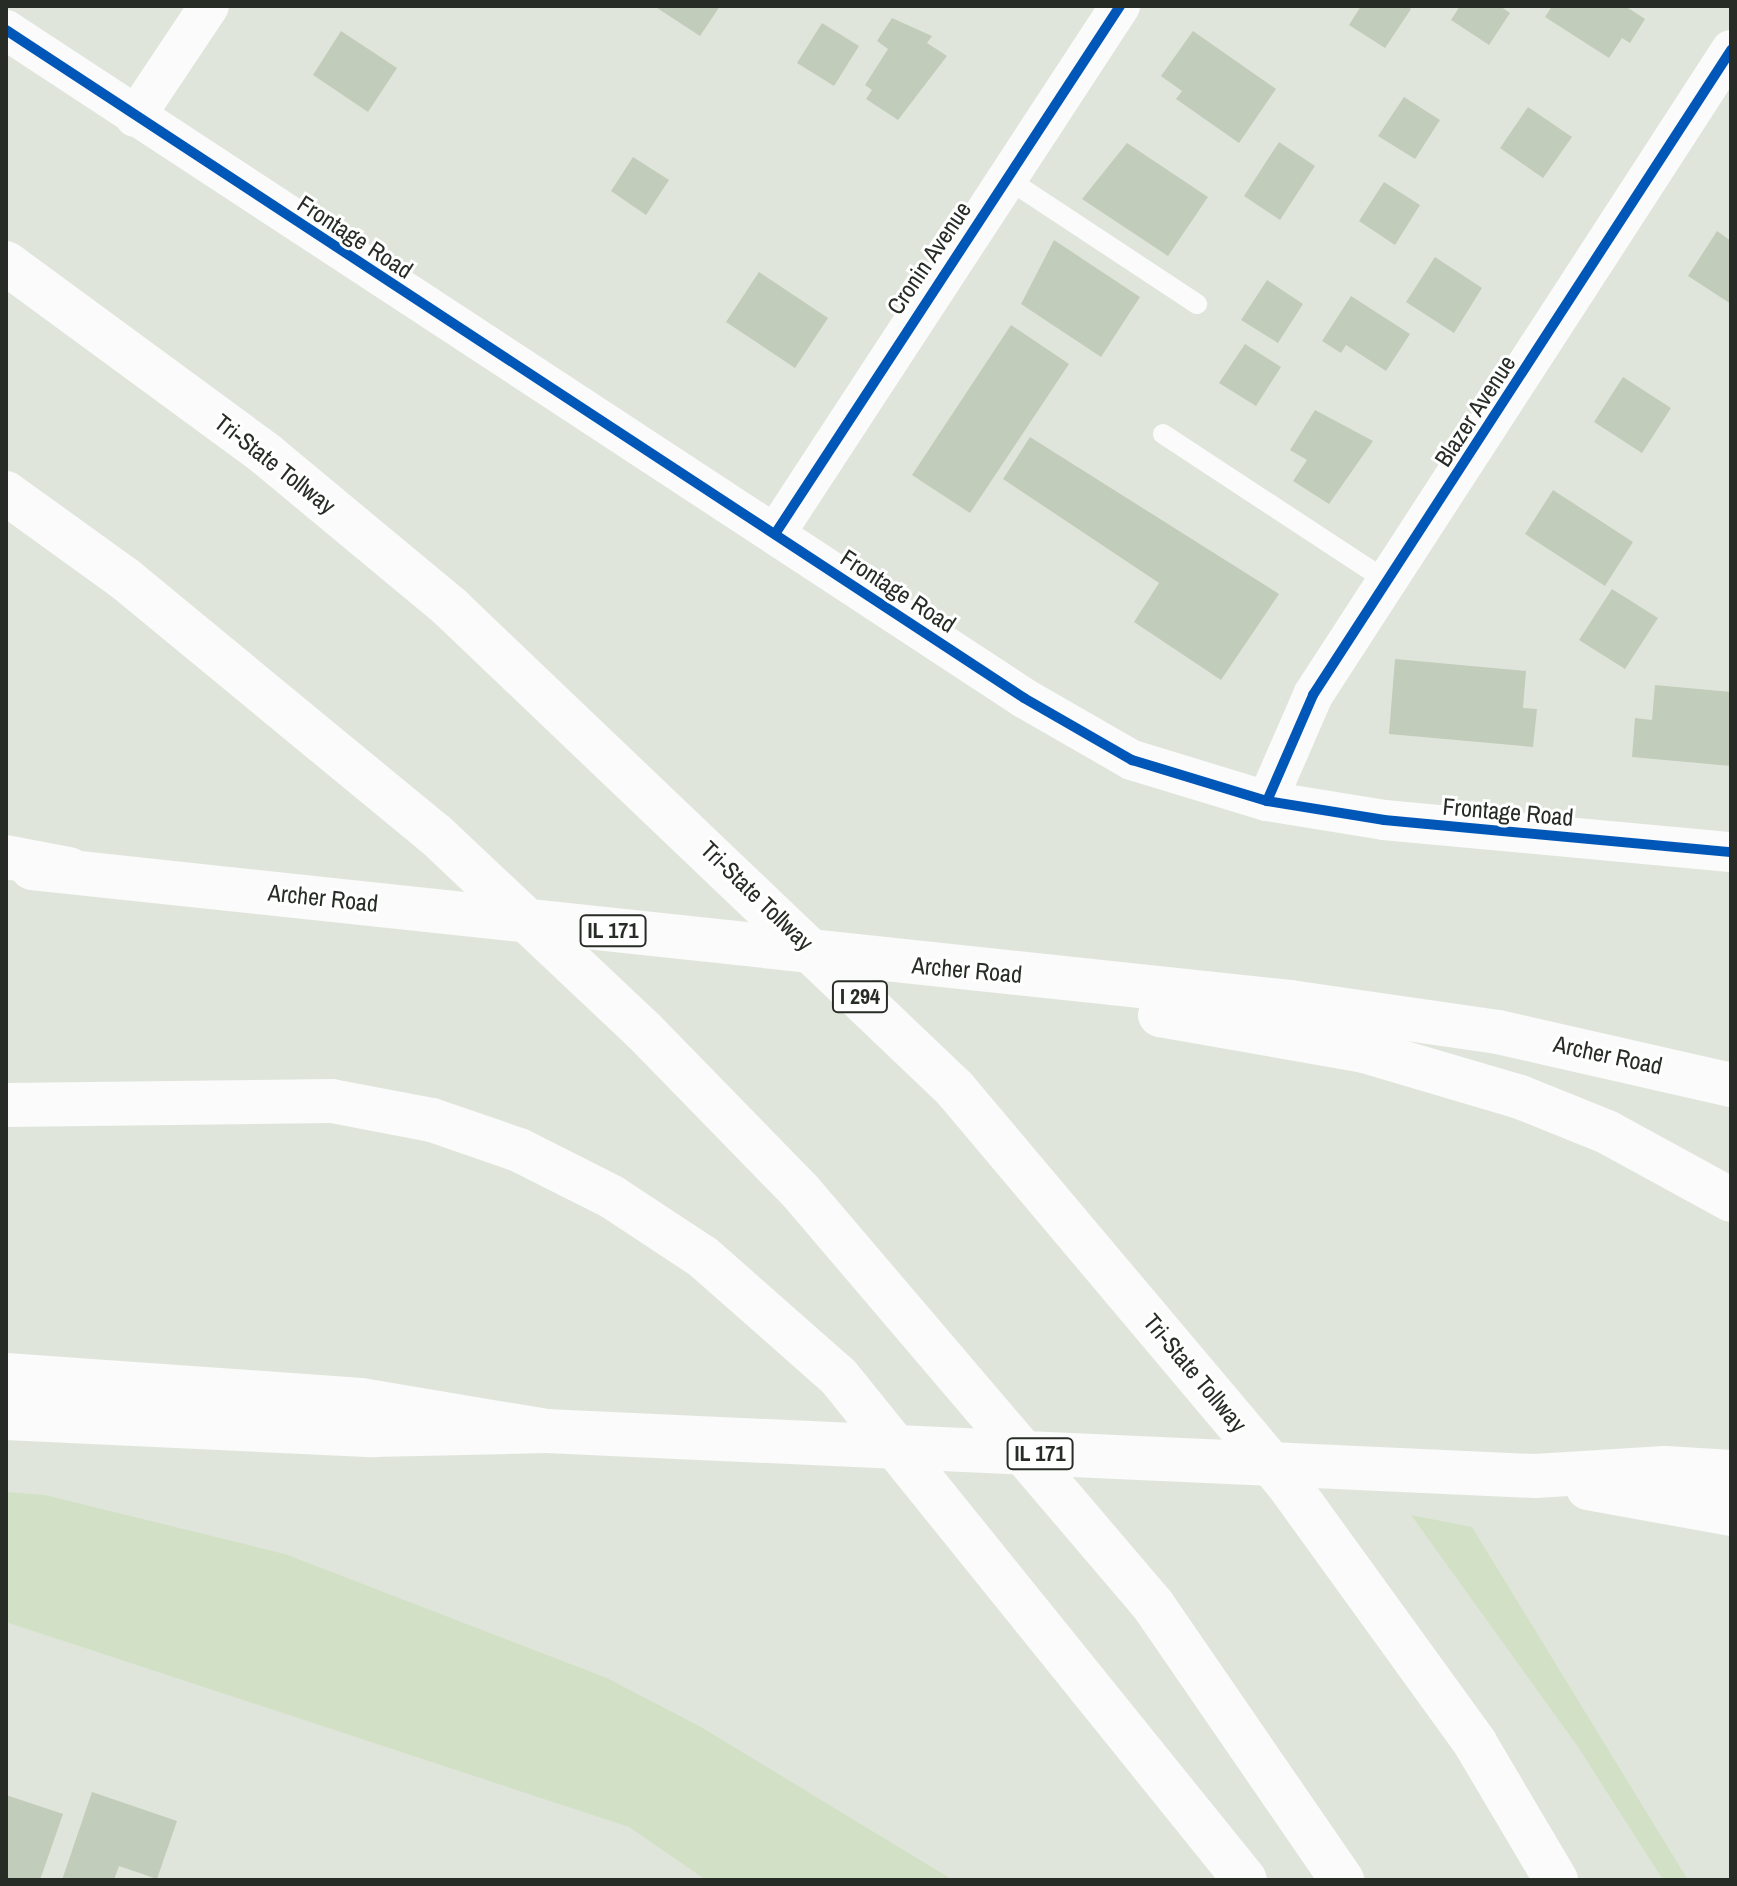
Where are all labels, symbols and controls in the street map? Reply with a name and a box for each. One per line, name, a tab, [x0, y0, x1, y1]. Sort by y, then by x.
street label: Frontage Road	[292, 189, 418, 285]
street label: Cronin Avenue	[880, 196, 978, 320]
street label: Blazer Avenue	[1428, 350, 1522, 472]
street label: Tri-State Tollway	[209, 408, 341, 520]
street label: Frontage Road	[835, 543, 961, 639]
street label: Frontage Road	[1441, 792, 1575, 832]
street label: Tri-State Tollway	[695, 835, 819, 957]
street label: Archer Road	[267, 878, 379, 918]
road number: IL 171	[579, 913, 647, 949]
street label: Archer Road	[911, 951, 1023, 989]
road number: I 294	[830, 979, 890, 1015]
street label: Archer Road	[1551, 1029, 1665, 1081]
street label: Tri-State Tollway	[1137, 1308, 1253, 1438]
road number: IL 171	[1006, 1436, 1074, 1472]

